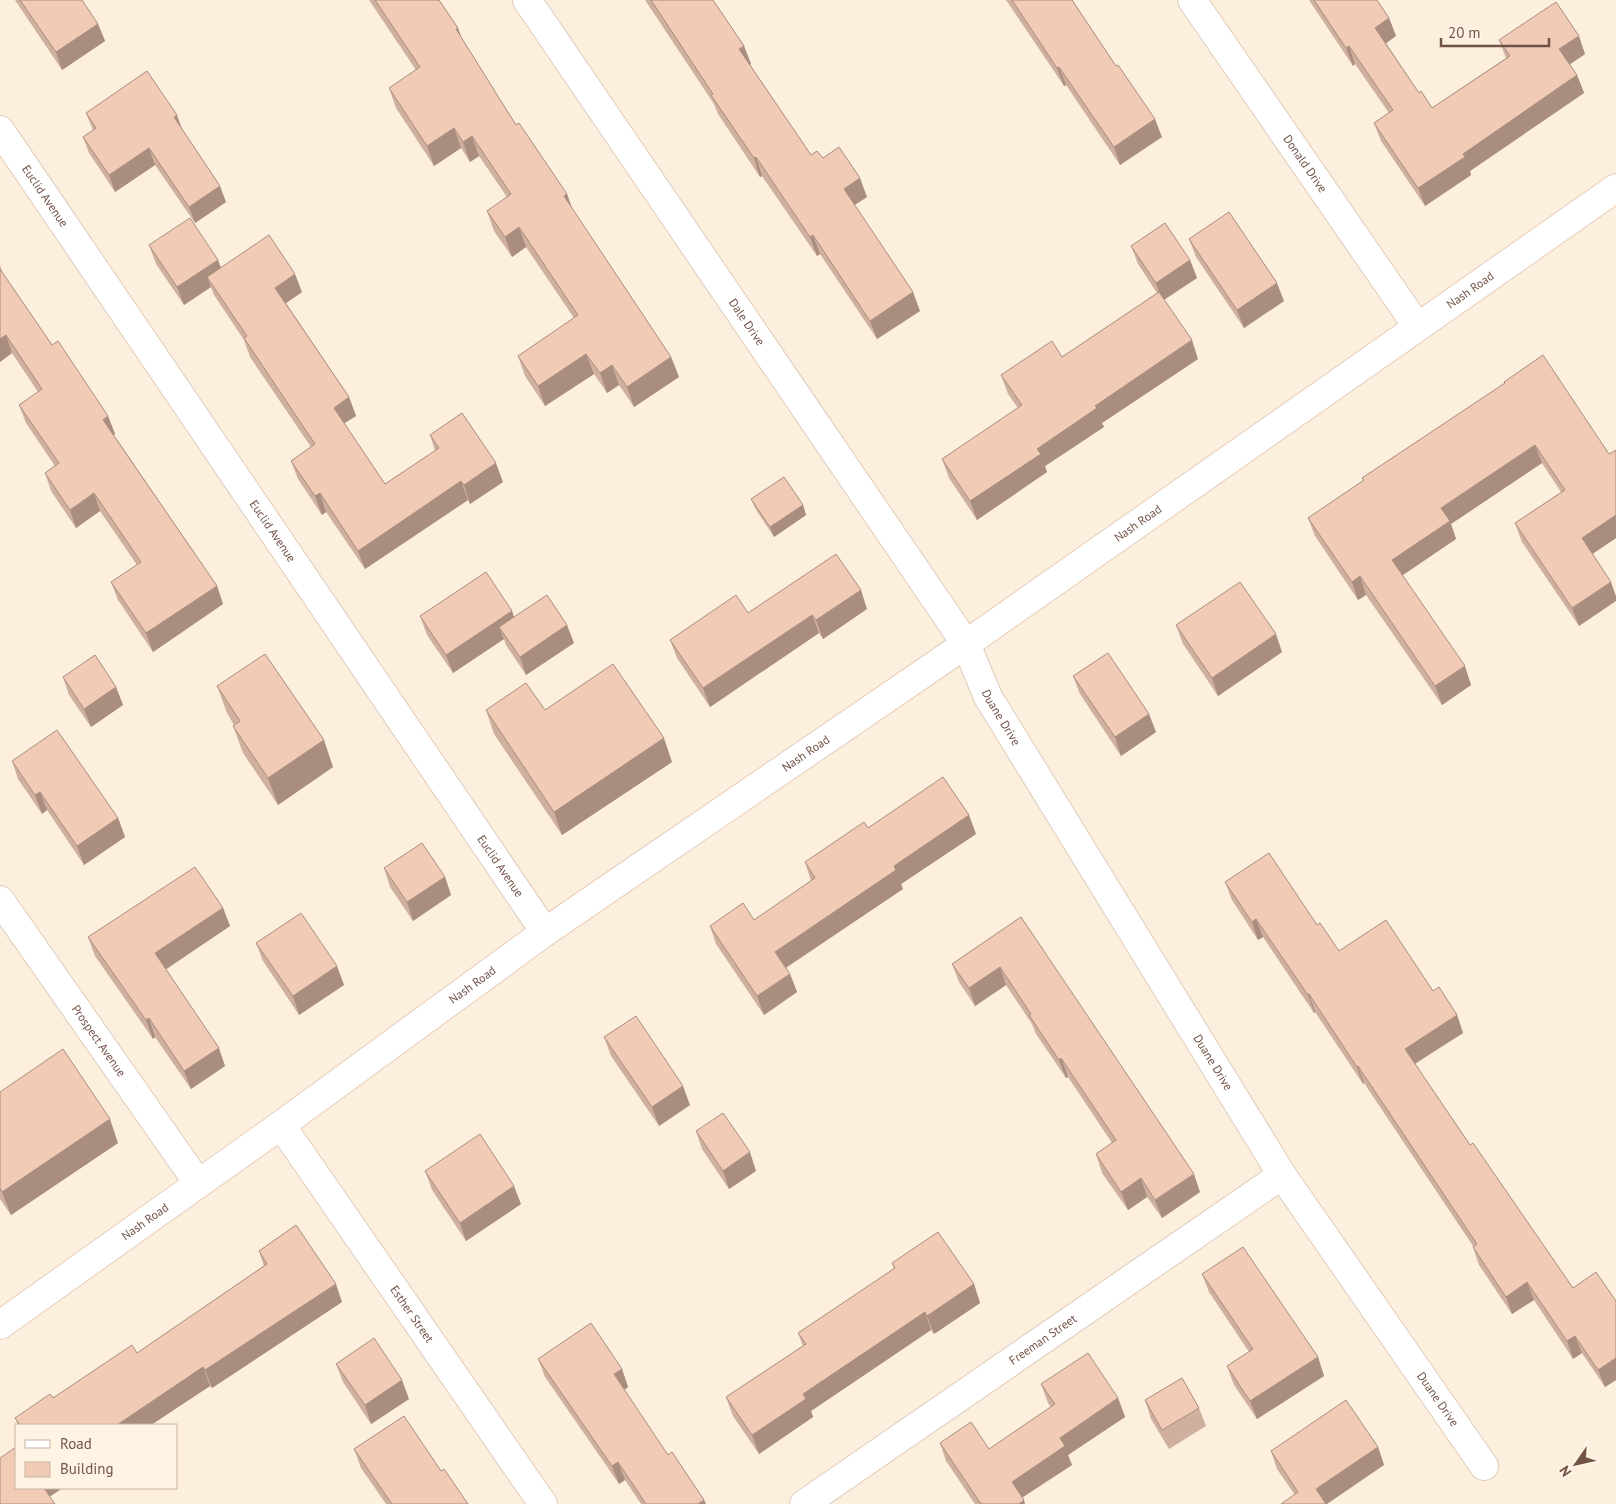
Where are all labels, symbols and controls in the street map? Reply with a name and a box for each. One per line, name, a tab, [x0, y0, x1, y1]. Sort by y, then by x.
scale bar	[1441, 15, 1548, 47]
text: 20 m	[1448, 23, 1481, 42]
street label: Donald Drive	[1280, 132, 1331, 195]
street label: Euclid Avenue	[19, 162, 72, 230]
street label: Nash Road	[1443, 268, 1497, 312]
street label: Dale Drive	[726, 296, 768, 348]
street label: Euclid Avenue	[247, 497, 299, 565]
street label: Nash Road	[1111, 501, 1164, 545]
street label: Duane Drive	[979, 687, 1024, 748]
street label: Nash Road	[779, 732, 832, 775]
street label: Euclid Avenue	[474, 832, 527, 900]
street label: Nash Road	[446, 963, 498, 1007]
street label: Prospect Avenue	[69, 1002, 129, 1079]
street label: Duane Drive	[1190, 1032, 1236, 1093]
street label: Nash Road	[118, 1200, 171, 1243]
street label: Esther Street	[387, 1282, 437, 1345]
street label: Freeman Street	[1006, 1311, 1079, 1368]
street label: Duane Drive	[1414, 1369, 1462, 1429]
legend	[15, 1424, 178, 1489]
text: Road	[60, 1434, 92, 1453]
north arrow	[1551, 1439, 1601, 1489]
text: Building	[60, 1459, 114, 1478]
text: N	[1555, 1462, 1575, 1480]

